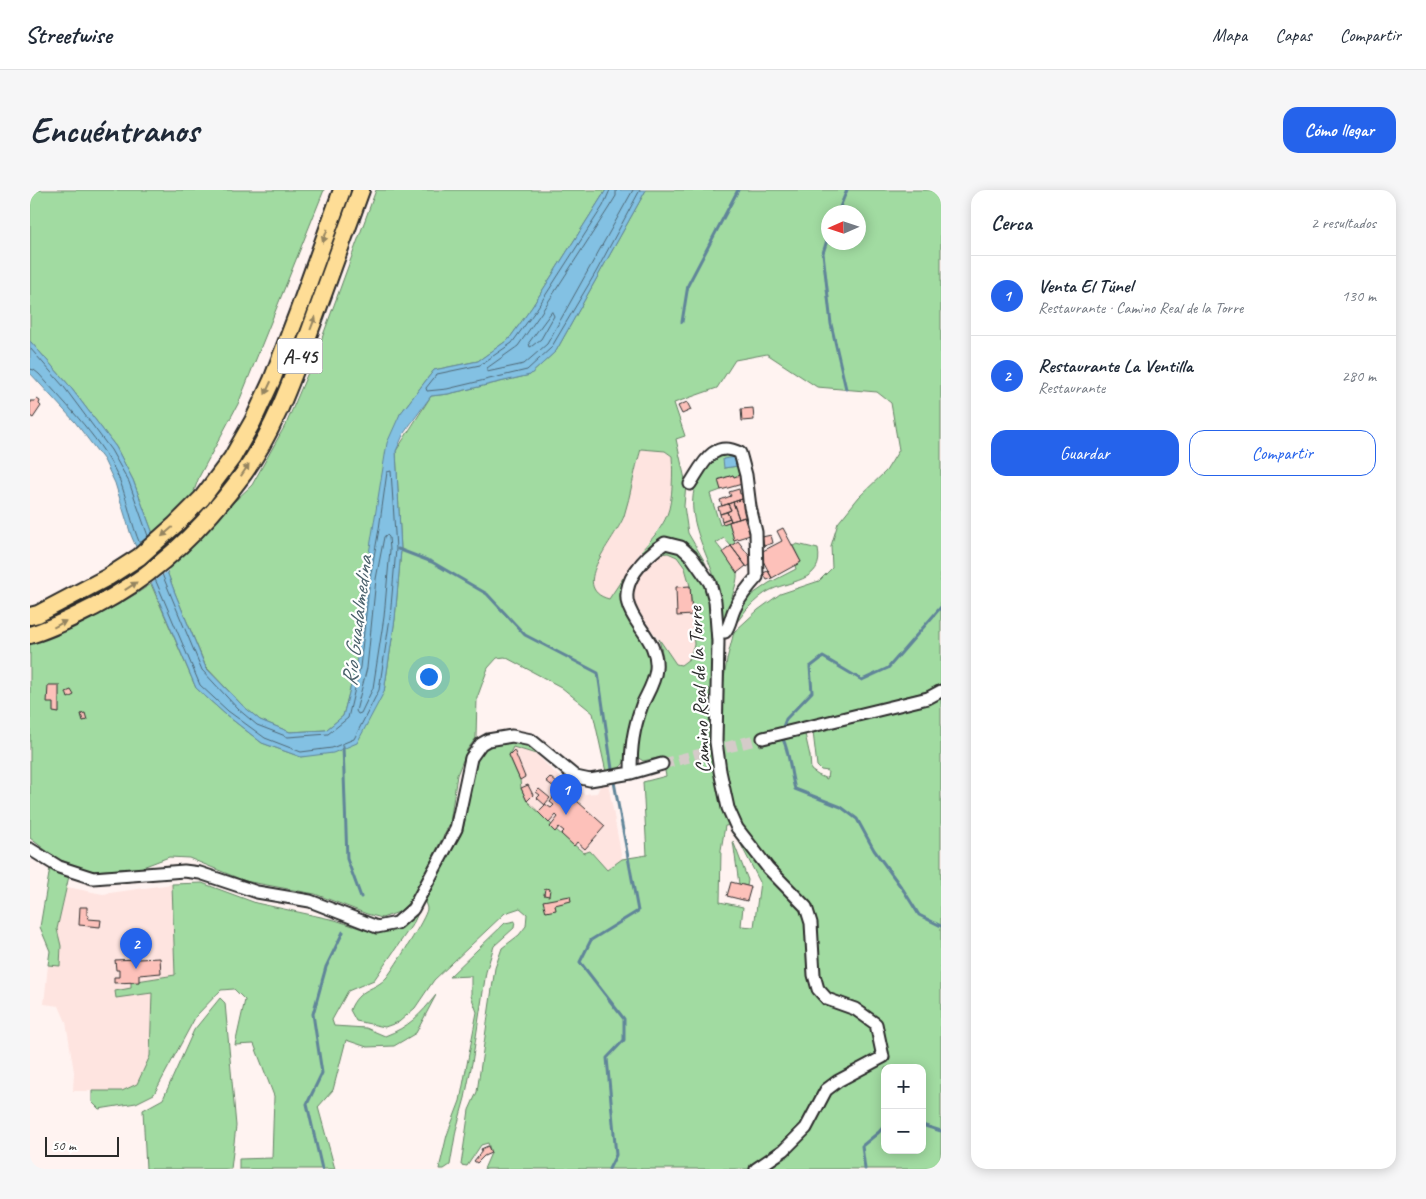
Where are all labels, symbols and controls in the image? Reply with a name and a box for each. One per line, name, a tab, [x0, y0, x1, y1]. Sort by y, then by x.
text: Streetwise	[25, 20, 111, 50]
text: Mapa	[1212, 24, 1247, 46]
text: Capas	[1275, 24, 1312, 46]
text: Compartir	[1340, 24, 1401, 46]
button: Cómo llegar	[1283, 107, 1396, 153]
text: Encuéntranos	[30, 108, 199, 153]
north arrow	[821, 205, 866, 250]
text: Cerca	[991, 210, 1032, 236]
text: 2 resultados	[1311, 213, 1376, 233]
one-way arrow	[321, 229, 329, 244]
text: Venta El Túnel	[1038, 274, 1133, 298]
text: 1	[1003, 286, 1011, 306]
text: 130 m	[1342, 286, 1376, 306]
text: Restaurante · Camino Real de la Torre	[1038, 298, 1243, 318]
one-way arrow	[309, 315, 317, 330]
road number: A-45	[278, 338, 322, 374]
text: Restaurante La Ventilla	[1038, 354, 1193, 378]
text: 2	[1003, 366, 1011, 386]
text: 280 m	[1342, 366, 1376, 386]
text: Restaurante	[1038, 378, 1105, 398]
one-way arrow	[264, 381, 272, 395]
button: Guardar	[991, 430, 1179, 476]
button: Compartir	[1189, 430, 1376, 476]
one-way arrow	[240, 464, 250, 477]
one-way arrow	[162, 526, 174, 538]
water label: Río Guadalmedina	[335, 552, 379, 688]
one-way arrow	[124, 581, 137, 590]
street label: Camino Real de la Torre	[682, 605, 716, 774]
one-way arrow	[53, 620, 67, 628]
your location	[416, 664, 442, 690]
pin: 1	[550, 774, 582, 815]
pin: 2	[120, 928, 152, 969]
map controls	[881, 1064, 926, 1154]
button: +	[881, 1064, 926, 1109]
button: −	[881, 1109, 926, 1154]
scale bar	[45, 1134, 119, 1157]
text: 50 m	[52, 1137, 76, 1154]

